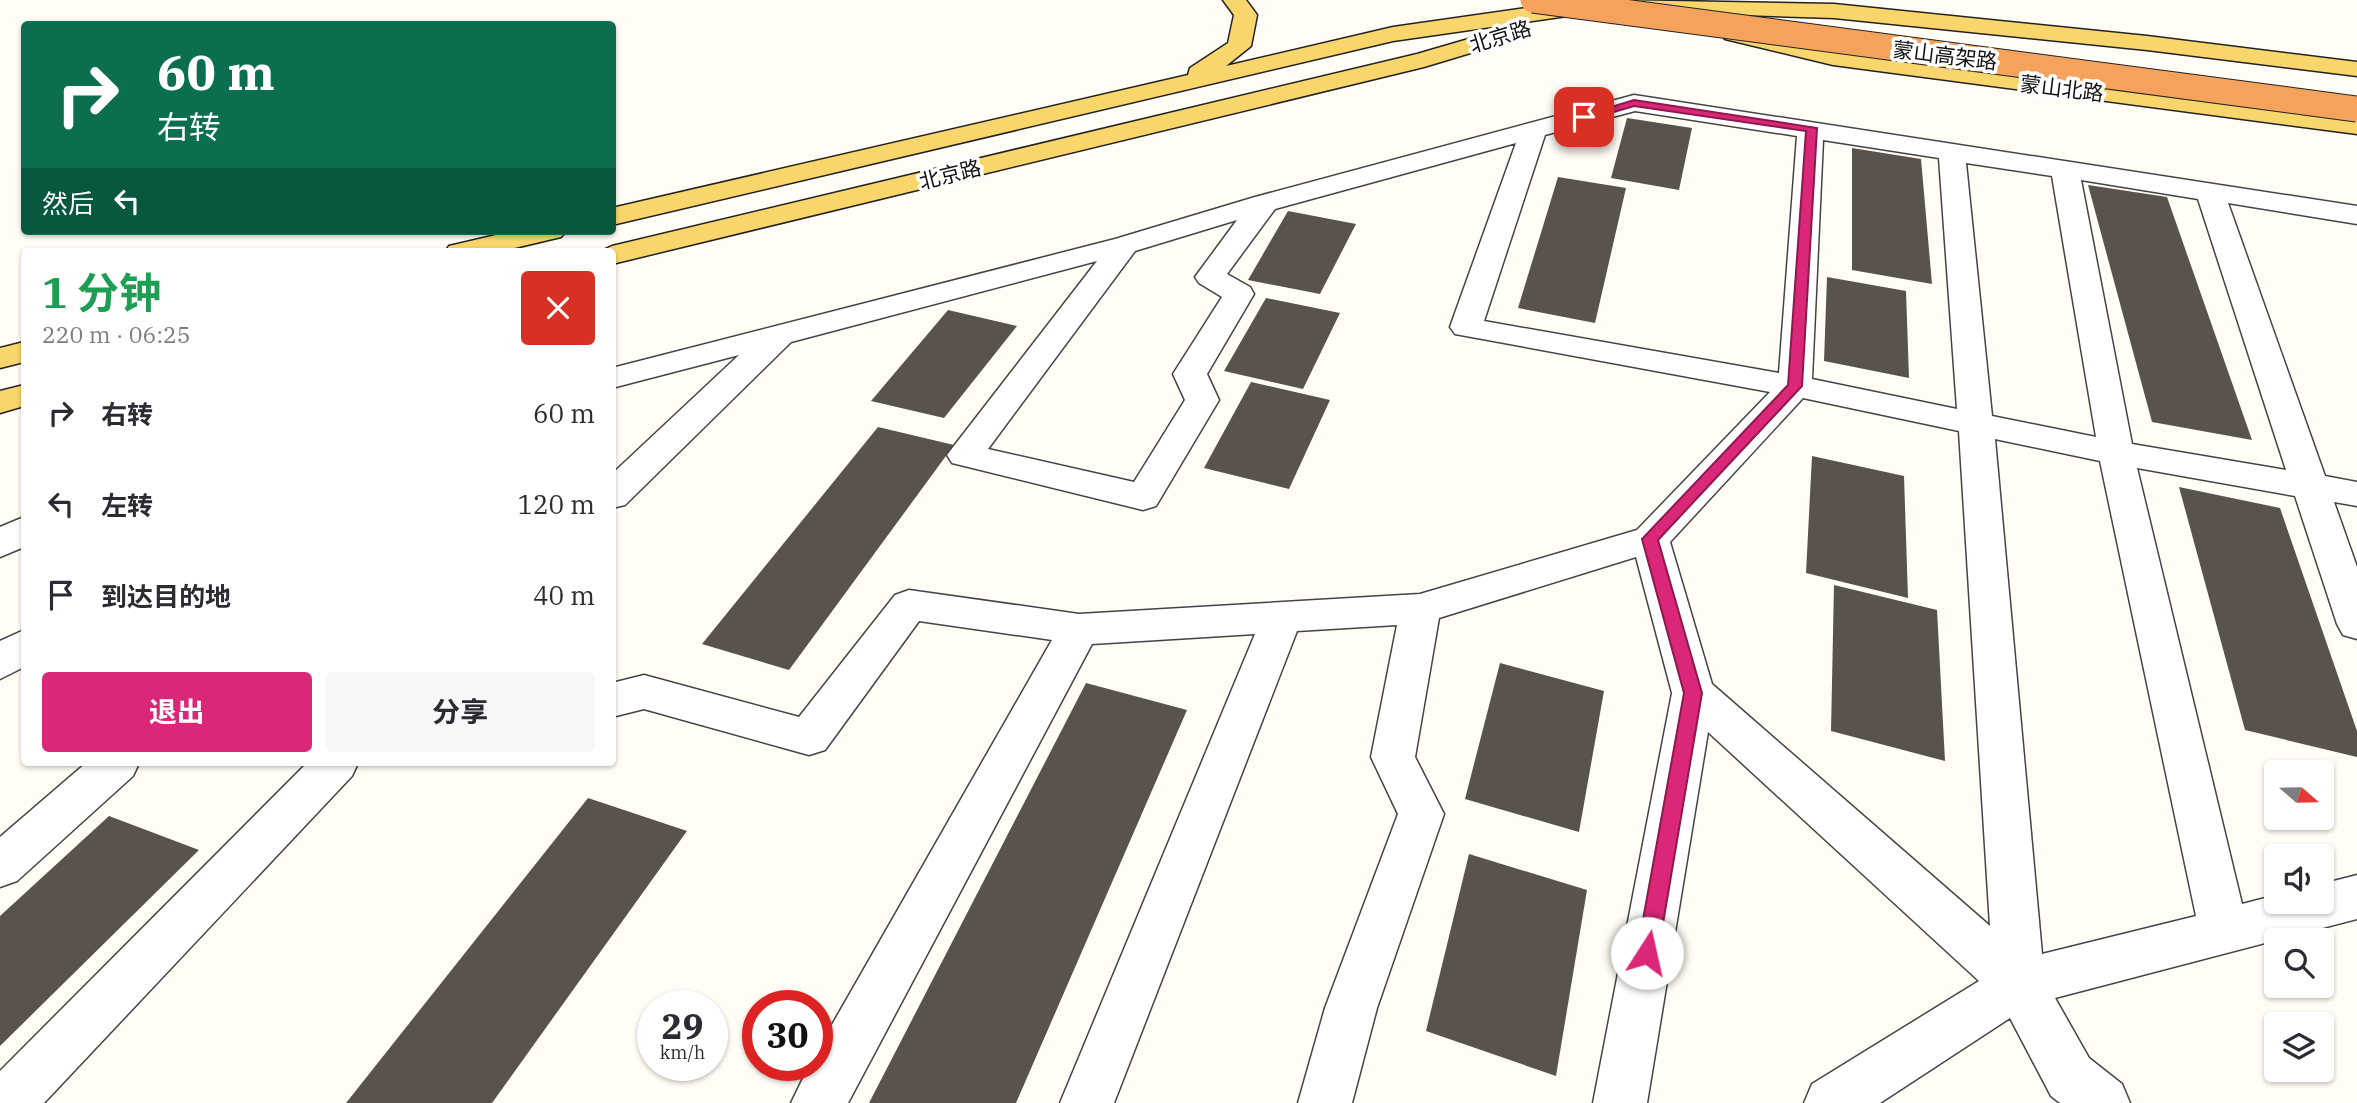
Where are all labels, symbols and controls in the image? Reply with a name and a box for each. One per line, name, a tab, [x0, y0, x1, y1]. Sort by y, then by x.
street label: 北京路	[1466, 13, 1534, 59]
street label: 蒙山高架路	[1891, 35, 1999, 75]
text: 60 m	[157, 40, 275, 103]
icon: right	[42, 49, 133, 140]
street label: 蒙山北路	[2019, 69, 2105, 107]
pin	[1554, 87, 1614, 147]
icon: arrive	[1565, 98, 1603, 136]
text: 右转	[157, 106, 221, 148]
street label: 北京路	[916, 153, 984, 195]
icon: left	[108, 182, 146, 220]
text: 然后	[42, 186, 94, 220]
text: 1 分钟	[42, 265, 161, 320]
button: close	[521, 271, 595, 345]
text: 220 m · 06:25	[42, 319, 191, 349]
icon: right	[42, 394, 80, 432]
text: 60 m	[533, 396, 595, 430]
text: 右转	[101, 397, 153, 431]
icon: left	[42, 485, 80, 523]
text: 120 m	[517, 487, 595, 521]
text: 左转	[101, 488, 153, 522]
icon: arrive	[42, 576, 80, 614]
text: 40 m	[533, 578, 595, 612]
text: 到达目的地	[101, 579, 231, 613]
button: 退出	[42, 672, 312, 752]
button: 分享	[326, 672, 595, 752]
north arrow	[2264, 760, 2334, 830]
map controls	[2264, 760, 2334, 1082]
button: sound	[2264, 844, 2334, 914]
position arrow	[1610, 916, 1684, 990]
button: search	[2264, 928, 2334, 998]
speed limit sign: 30	[742, 990, 833, 1081]
text: 29	[661, 1003, 704, 1049]
button: layers	[2264, 1012, 2334, 1082]
text: km/h	[660, 1041, 705, 1064]

